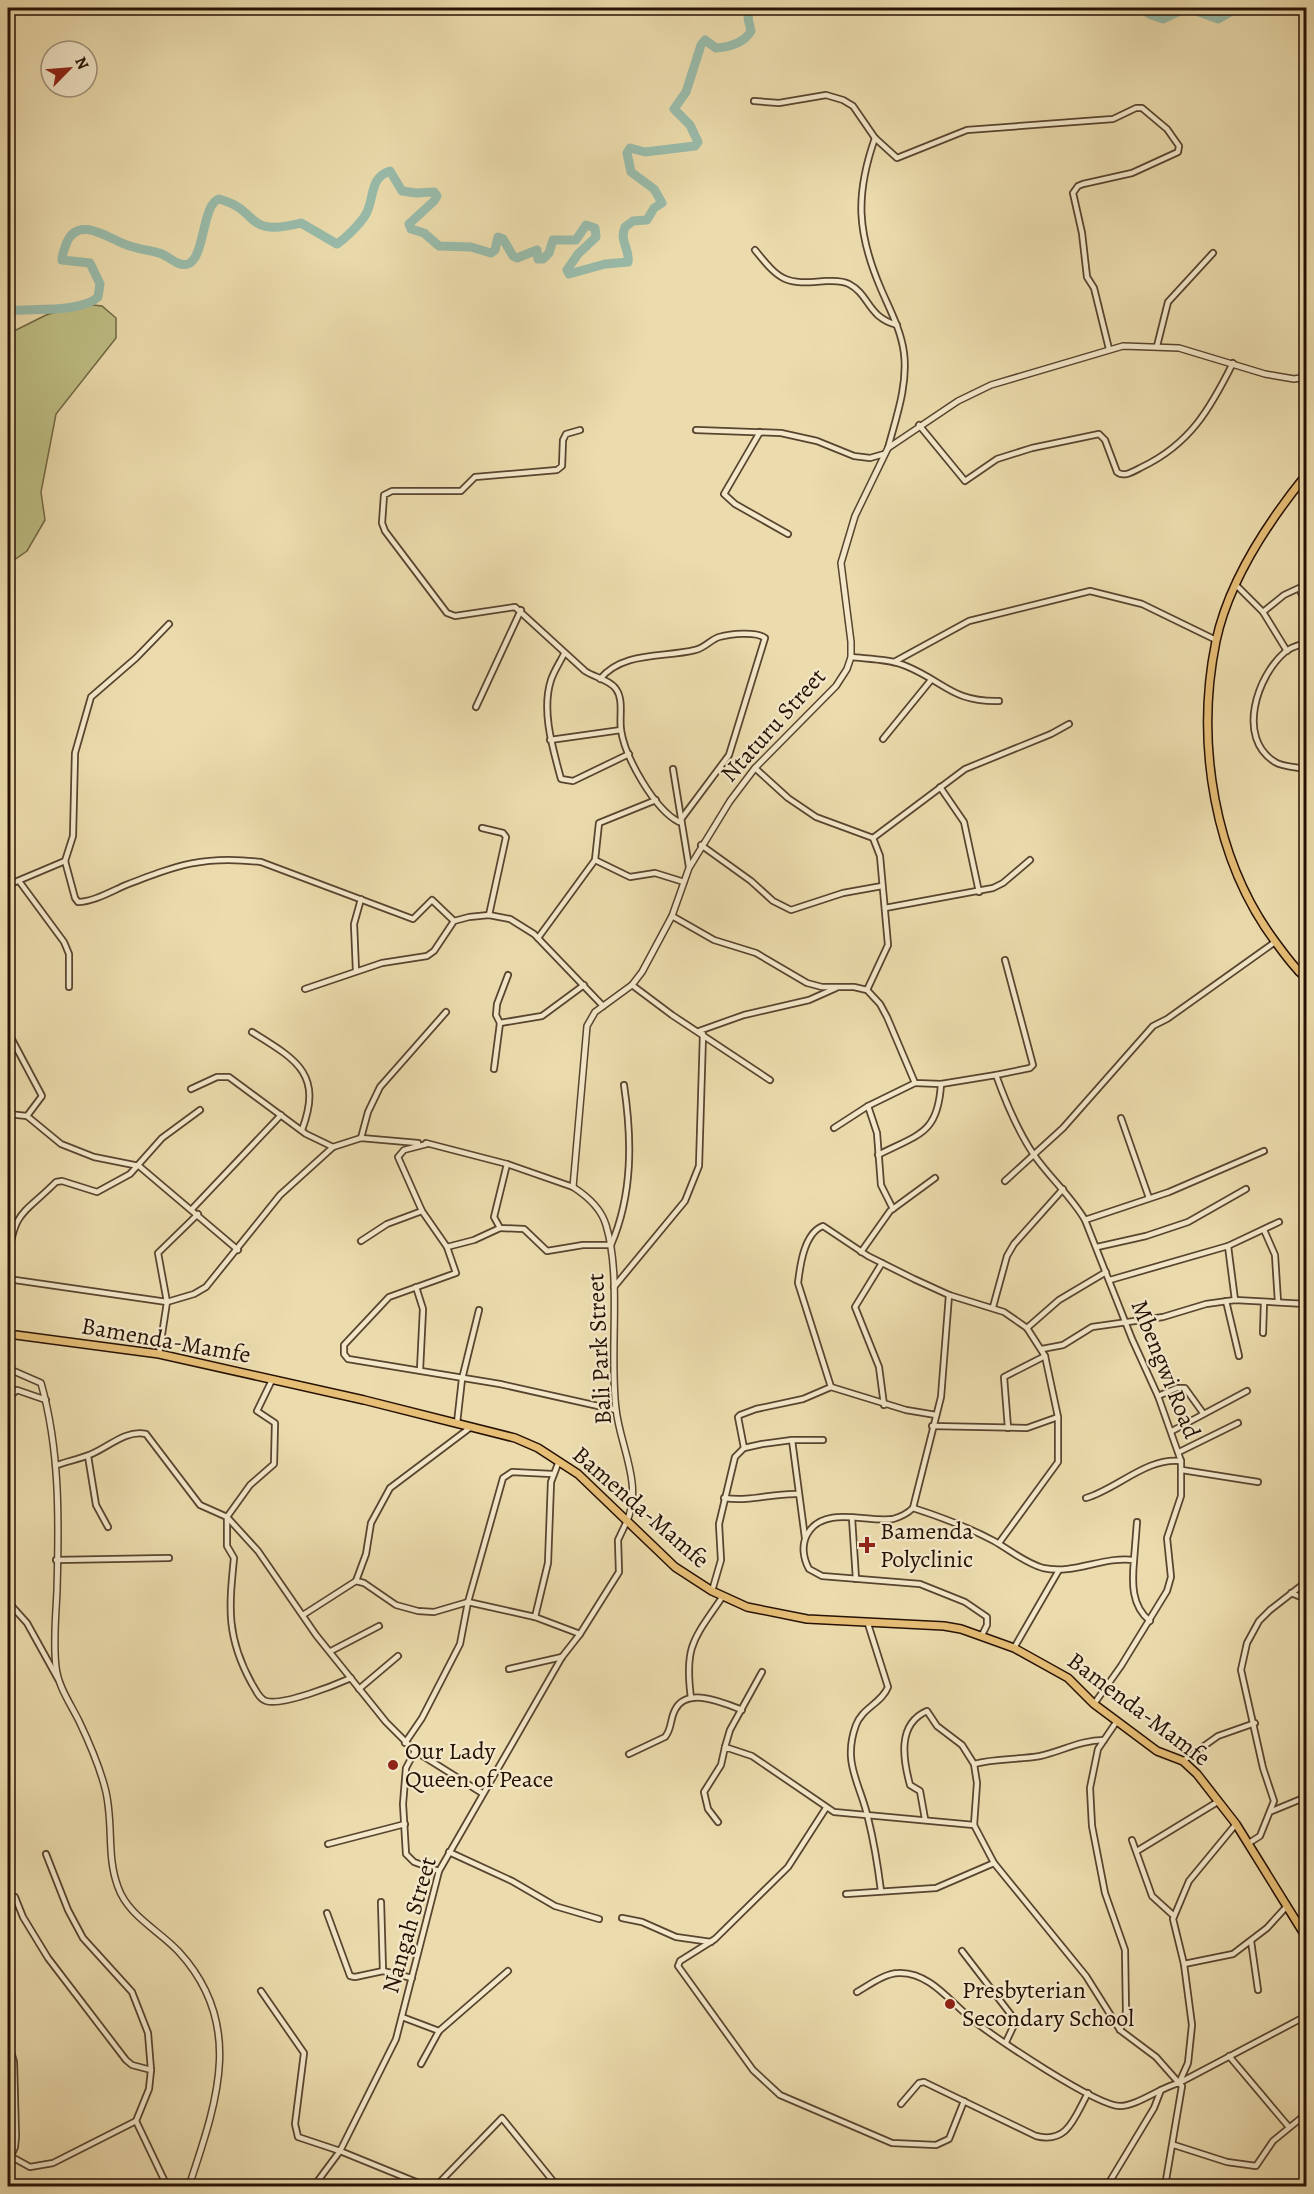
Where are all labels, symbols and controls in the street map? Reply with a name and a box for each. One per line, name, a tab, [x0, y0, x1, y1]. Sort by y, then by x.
north arrow	[39, 39, 99, 99]
text: N	[69, 53, 94, 73]
street label: Ntaturu Street	[713, 661, 833, 789]
street label: Bali Park Street	[579, 1272, 619, 1426]
street label: Mbengwi Road	[1124, 1295, 1208, 1443]
street label: Bamenda-Mamfe	[79, 1309, 253, 1371]
street label: Bamenda-Mamfe	[566, 1439, 716, 1575]
place label: Bamenda Polyclinic	[880, 1515, 974, 1575]
marker: Bamenda Polyclinic	[858, 1536, 876, 1554]
street label: Bamenda-Mamfe	[1061, 1645, 1217, 1773]
place label: Our Lady Queen of Peace	[405, 1735, 553, 1795]
marker: Our Lady Queen of Peace	[386, 1758, 400, 1772]
street label: Nangah Street	[374, 1853, 444, 1997]
place label: Presbyterian Secondary School	[962, 1974, 1134, 2034]
marker: Presbyterian Secondary School	[943, 1997, 957, 2011]

